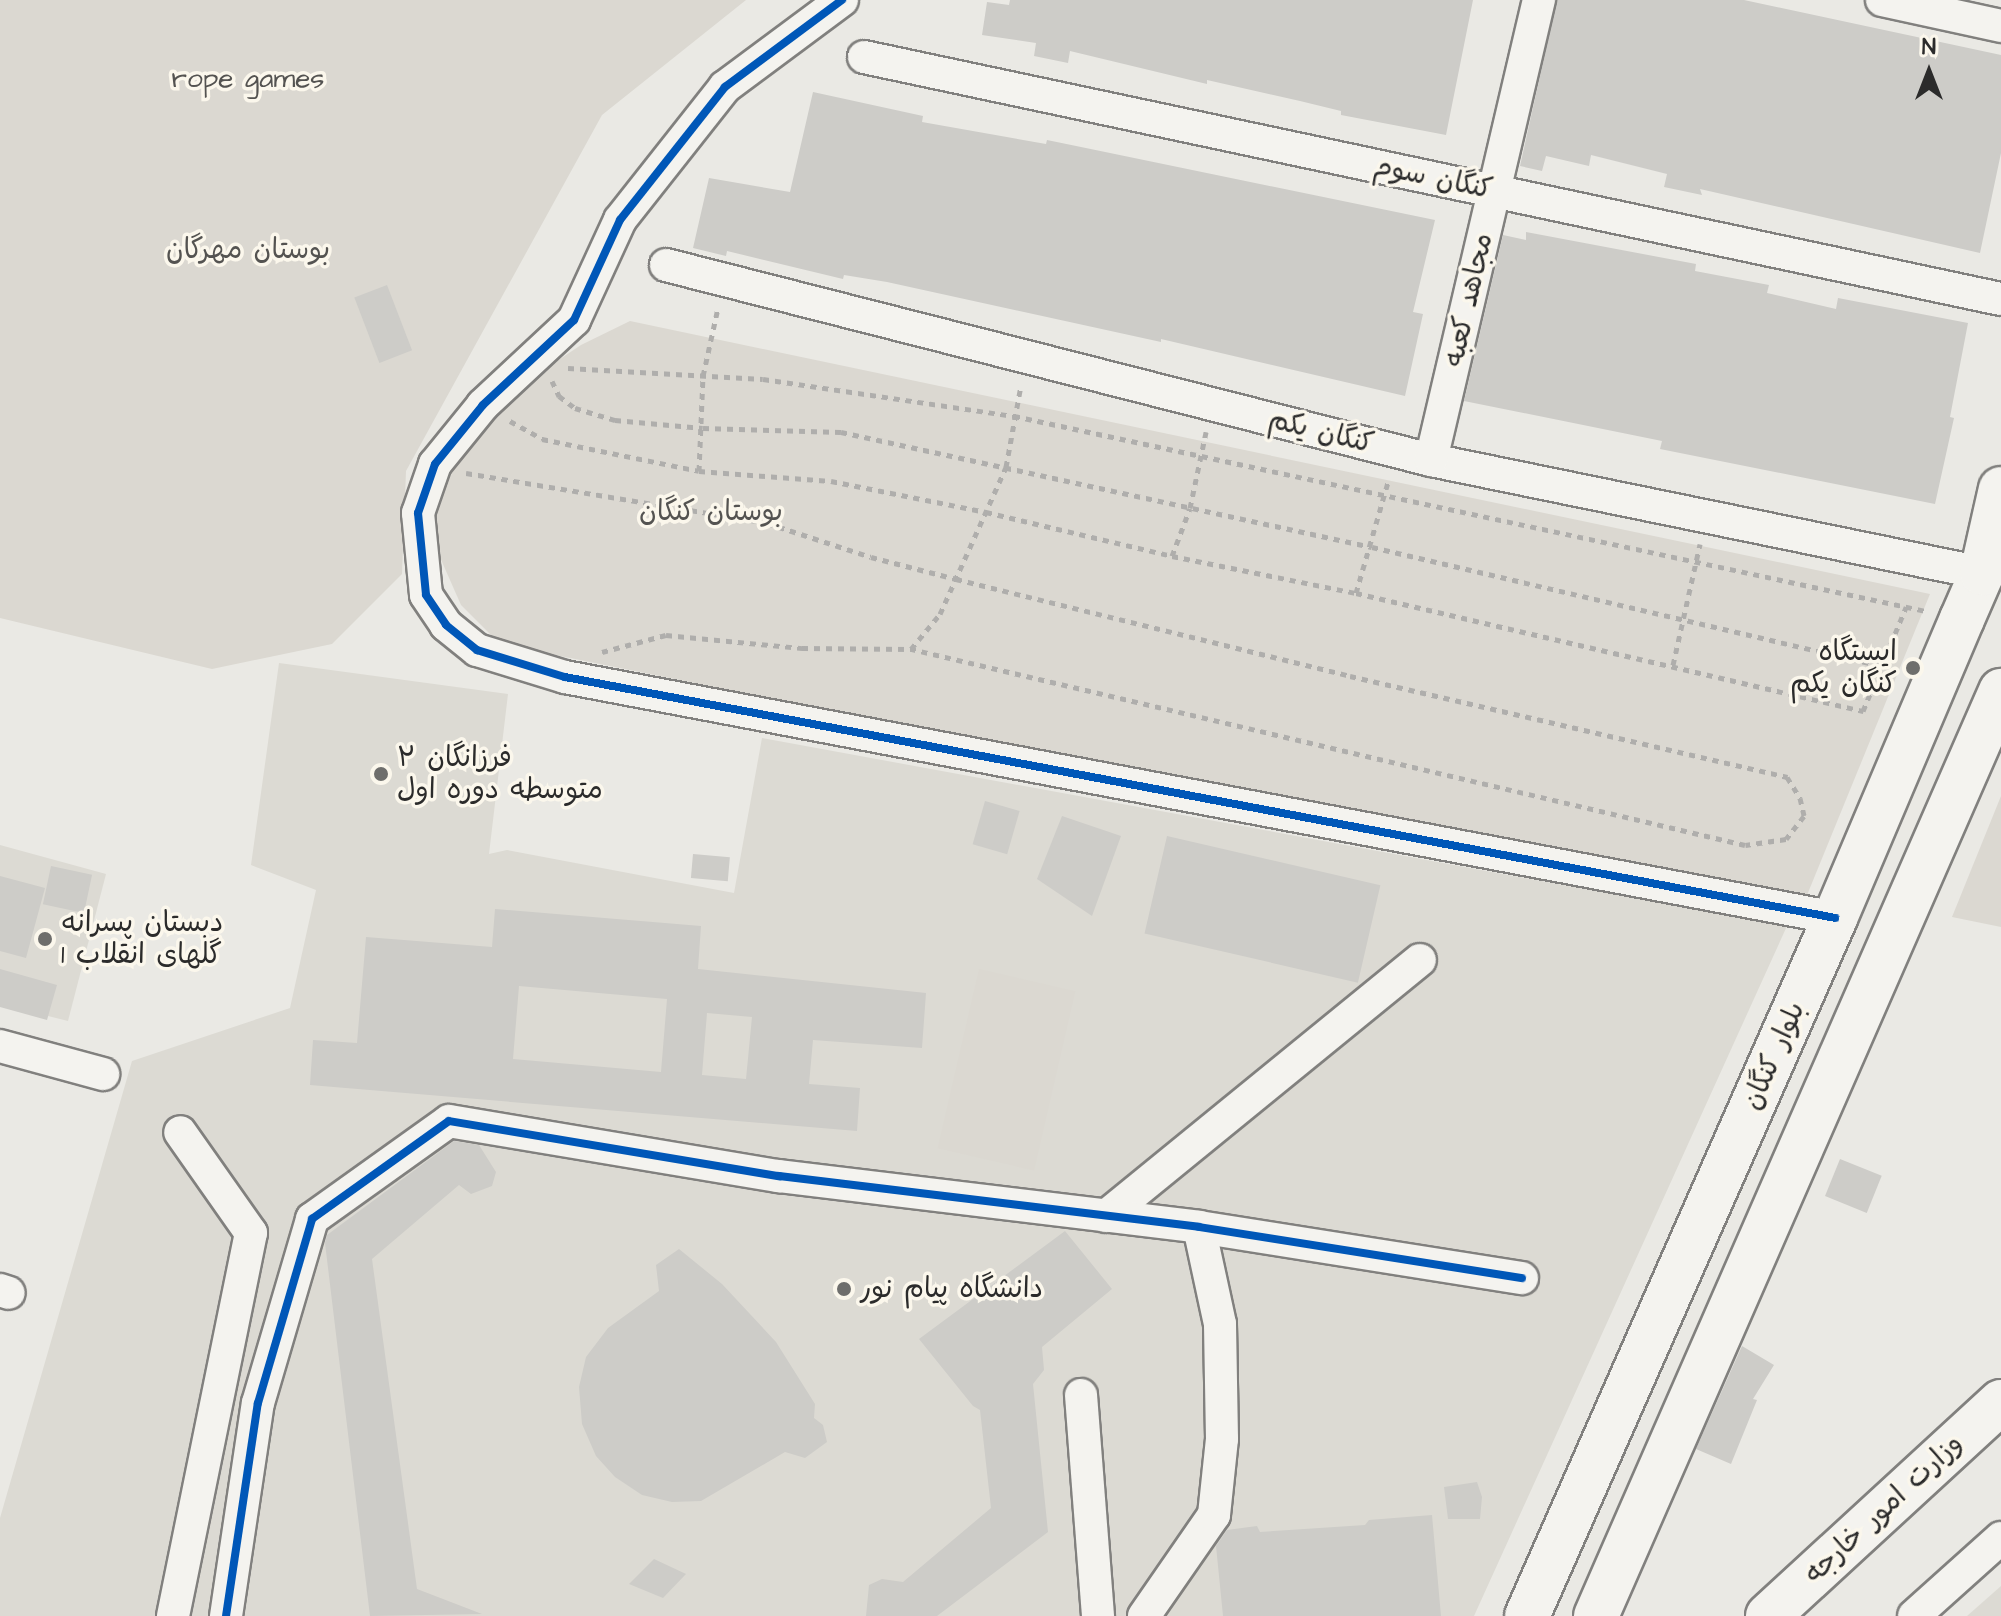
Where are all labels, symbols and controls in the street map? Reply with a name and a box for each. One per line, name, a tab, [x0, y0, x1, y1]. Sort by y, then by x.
north arrow	[1889, 32, 1969, 112]
text: N	[1922, 32, 1936, 63]
park label: rope games	[172, 62, 324, 96]
street label: کنگان سوم	[1371, 149, 1495, 207]
street label: مجاهد کعبه	[1437, 230, 1501, 370]
park label: بوستان مهرگان	[166, 233, 330, 267]
street label: کنگان یکم	[1265, 403, 1377, 461]
park label: بوستان کنگان	[639, 495, 783, 529]
place label: ایستگاه کنگان یکم	[1790, 635, 1897, 701]
marker: ایستگاه کنگان یکم	[1904, 659, 1922, 677]
place label: فرزانگان ۲ متوسطه دوره اول	[397, 741, 603, 807]
marker: فرزانگان ۲ متوسطه دوره اول	[372, 765, 390, 783]
place label: دبستان پسرانه گلهای انقلاب 1	[61, 906, 223, 972]
marker: دبستان پسرانه گلهای انقلاب 1	[36, 930, 54, 948]
street label: بلوار کنگان	[1735, 997, 1813, 1115]
place label: دانشگاه پیام نور	[860, 1272, 1043, 1306]
marker: دانشگاه پیام نور	[835, 1280, 853, 1298]
street label: وزارت امور خارجه	[1798, 1427, 1970, 1591]

